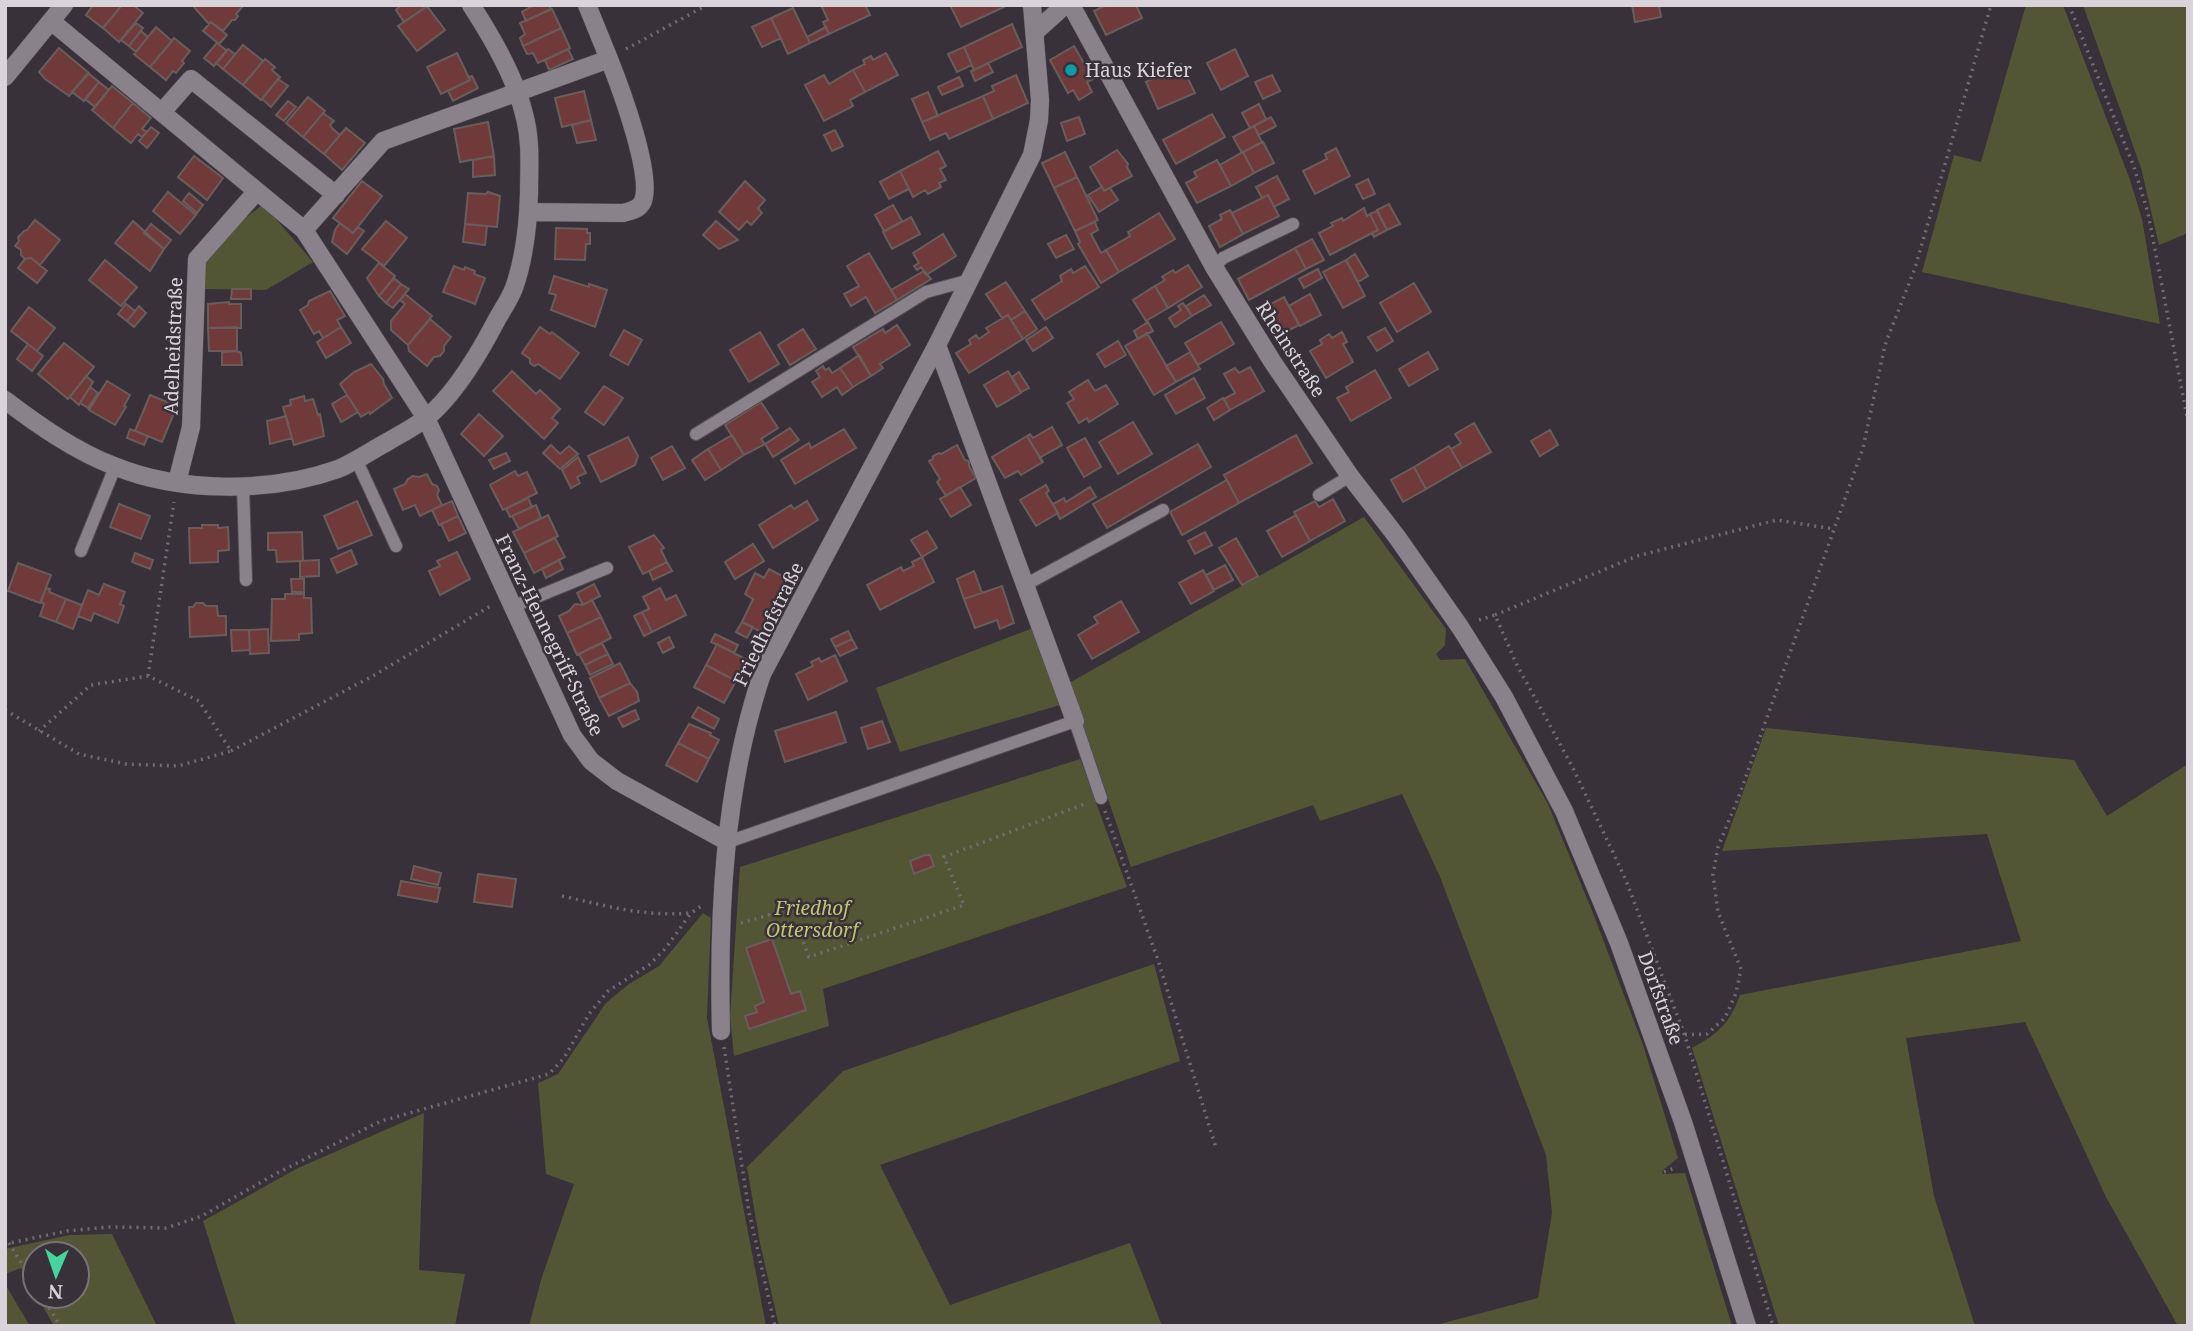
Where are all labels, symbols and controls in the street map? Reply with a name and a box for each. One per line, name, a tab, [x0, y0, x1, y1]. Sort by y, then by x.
place label: Haus Kiefer	[1085, 57, 1192, 83]
marker: Haus Kiefer	[1063, 62, 1079, 78]
street label: Adelheidstraße	[158, 277, 188, 415]
street label: Rheinstraße	[1250, 296, 1332, 402]
street label: Franz-Hennegriff-Straße	[490, 530, 610, 740]
street label: Friedhofstraße	[727, 558, 809, 690]
park label: Friedhof Ottersdorf	[766, 895, 862, 943]
street label: Dorfstraße	[1632, 948, 1690, 1048]
north arrow	[21, 1240, 91, 1310]
text: N	[47, 1279, 63, 1305]

